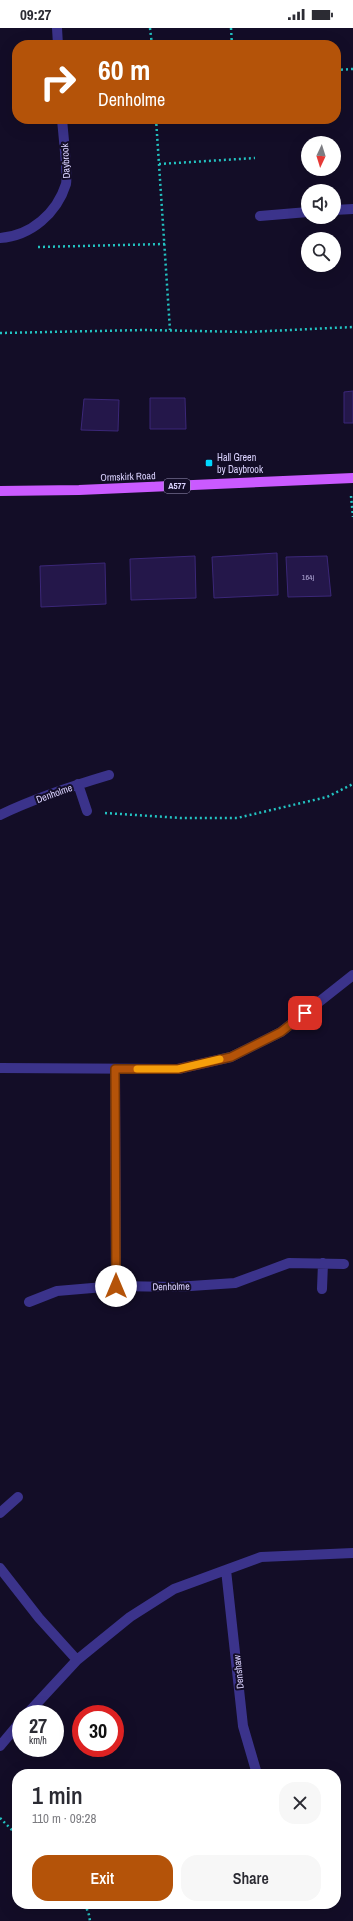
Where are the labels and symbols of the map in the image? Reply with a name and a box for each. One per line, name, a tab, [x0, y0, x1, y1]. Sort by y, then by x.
north arrow	[301, 136, 341, 176]
street label: Daybrook	[58, 142, 73, 179]
place label: Hall Green by Daybrook	[217, 451, 264, 476]
marker: Hall Green by Daybrook	[204, 458, 214, 468]
street label: Ormskirk Road	[100, 469, 156, 484]
road number: A577	[164, 479, 190, 493]
house number: 164j	[302, 572, 315, 582]
street label: Denholme	[34, 781, 74, 806]
pin	[288, 996, 322, 1030]
position arrow	[95, 1265, 137, 1307]
street label: Denholme	[152, 1280, 190, 1293]
street label: Denshaw	[230, 1654, 247, 1690]
speed limit sign: 30	[72, 1705, 124, 1757]

